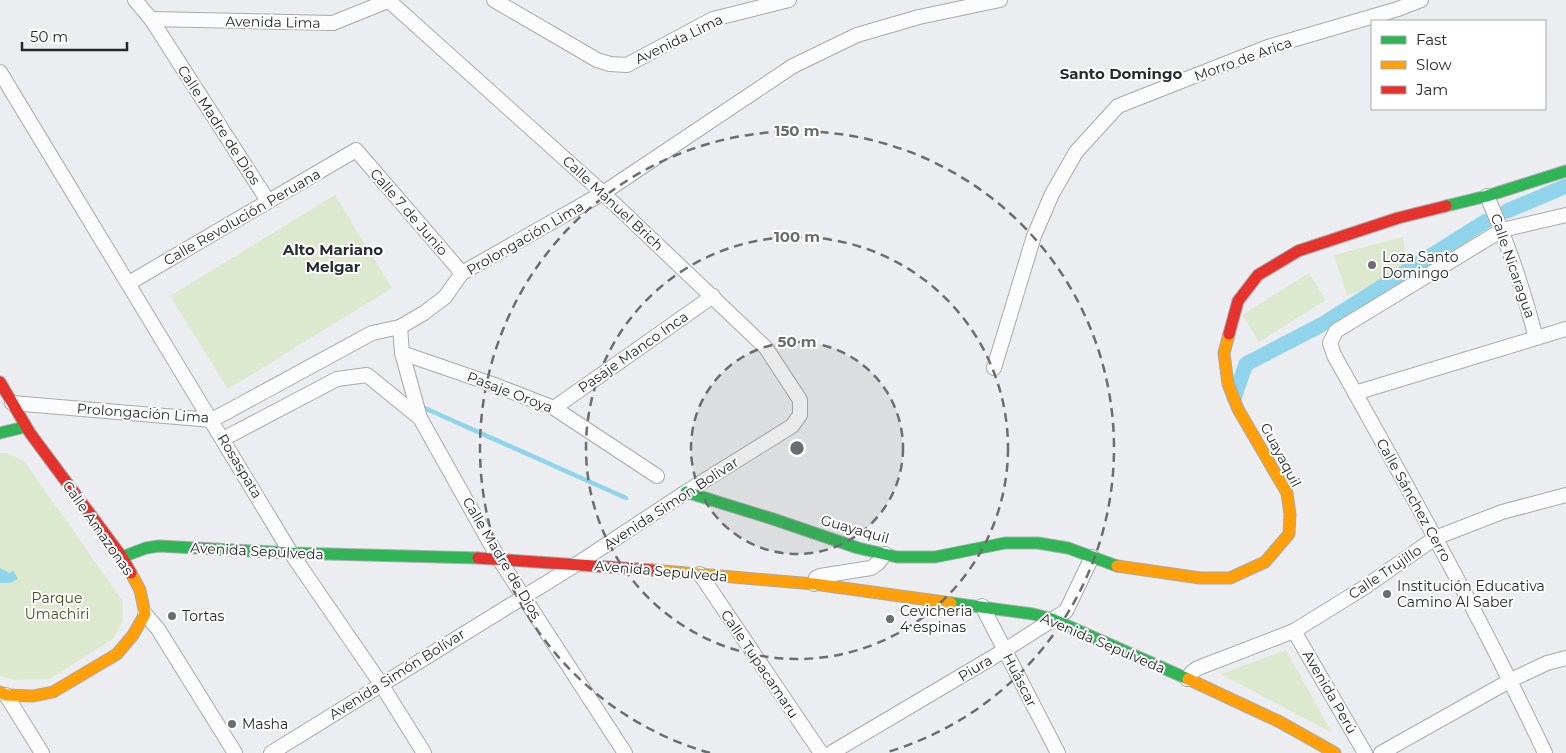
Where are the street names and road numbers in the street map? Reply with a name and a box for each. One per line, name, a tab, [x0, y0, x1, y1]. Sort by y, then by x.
street label: Avenida Lima	[632, 10, 726, 68]
street label: Avenida Lima	[225, 12, 321, 32]
street label: Morro de Arica	[1192, 33, 1294, 85]
street label: Calle Madre de Dios	[174, 62, 264, 188]
street label: Calle Manuel Brich	[559, 152, 667, 254]
street label: Calle Revolución Peruana	[160, 165, 324, 269]
street label: Calle 7 de Junio	[366, 165, 452, 259]
street label: Prolongación Lima	[463, 197, 587, 279]
street label: Calle Nicaragua	[1487, 211, 1539, 321]
street label: Pasaje Manco Inca	[574, 307, 692, 397]
street label: Pasaje Oroya	[465, 367, 555, 417]
street label: Prolongación Lima	[76, 399, 210, 427]
street label: Guayaquil	[1257, 420, 1305, 490]
street label: Rosaspata	[214, 430, 266, 502]
street label: Calle Sánchez Cerro	[1373, 435, 1456, 565]
street label: Avenida Simon Bolivar	[600, 452, 742, 553]
street label: Calle Amazonas	[59, 477, 137, 579]
street label: Calle Madre de Dios	[458, 494, 546, 622]
street label: Guayaquil	[819, 511, 891, 547]
street label: Avenida Sepulveda	[190, 539, 324, 563]
street label: Calle Trujillo	[1345, 541, 1425, 603]
street label: Avenida Sepulveda	[594, 556, 728, 586]
street label: Calle Tupacamaru	[717, 606, 803, 722]
street label: Avenida Sepulveda	[1038, 609, 1168, 677]
street label: Avenida Simón Bolívar	[326, 624, 469, 723]
street label: Avenida Perú	[1299, 647, 1361, 737]
street label: Huáscar	[999, 650, 1041, 710]
street label: Piura	[955, 651, 995, 685]

